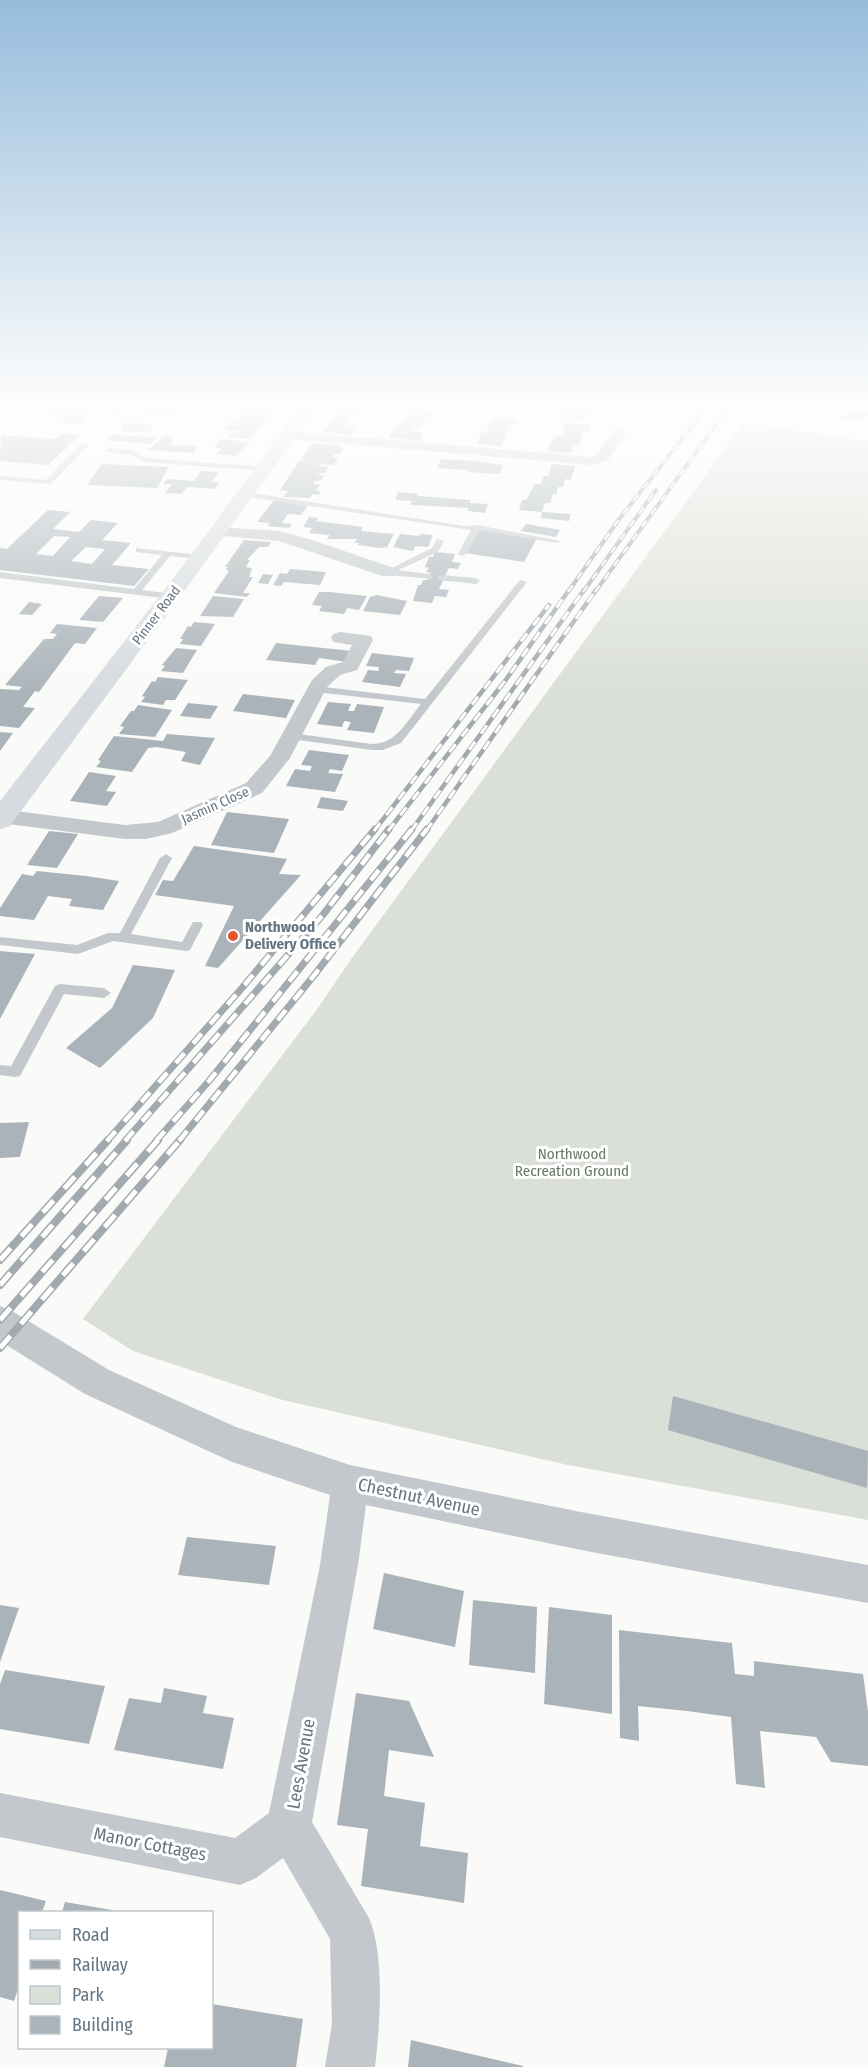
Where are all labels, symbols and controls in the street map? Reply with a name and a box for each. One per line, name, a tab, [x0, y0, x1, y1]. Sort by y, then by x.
street label: Pinner Road	[129, 582, 184, 648]
street label: Jasmin Close	[179, 783, 252, 828]
place label: Northwood Delivery Office	[245, 918, 337, 953]
marker: Northwood Delivery Office	[226, 929, 240, 943]
park label: Northwood Recreation Ground	[515, 1145, 629, 1180]
street label: Chestnut Avenue	[356, 1473, 482, 1521]
street label: Lees Avenue	[282, 1717, 320, 1811]
street label: Manor Cottages	[92, 1822, 209, 1866]
legend	[18, 1911, 213, 2049]
text: Road	[72, 1924, 109, 1946]
text: Railway	[72, 1954, 128, 1976]
text: Park	[72, 1984, 105, 2006]
text: Building	[72, 2014, 133, 2036]

